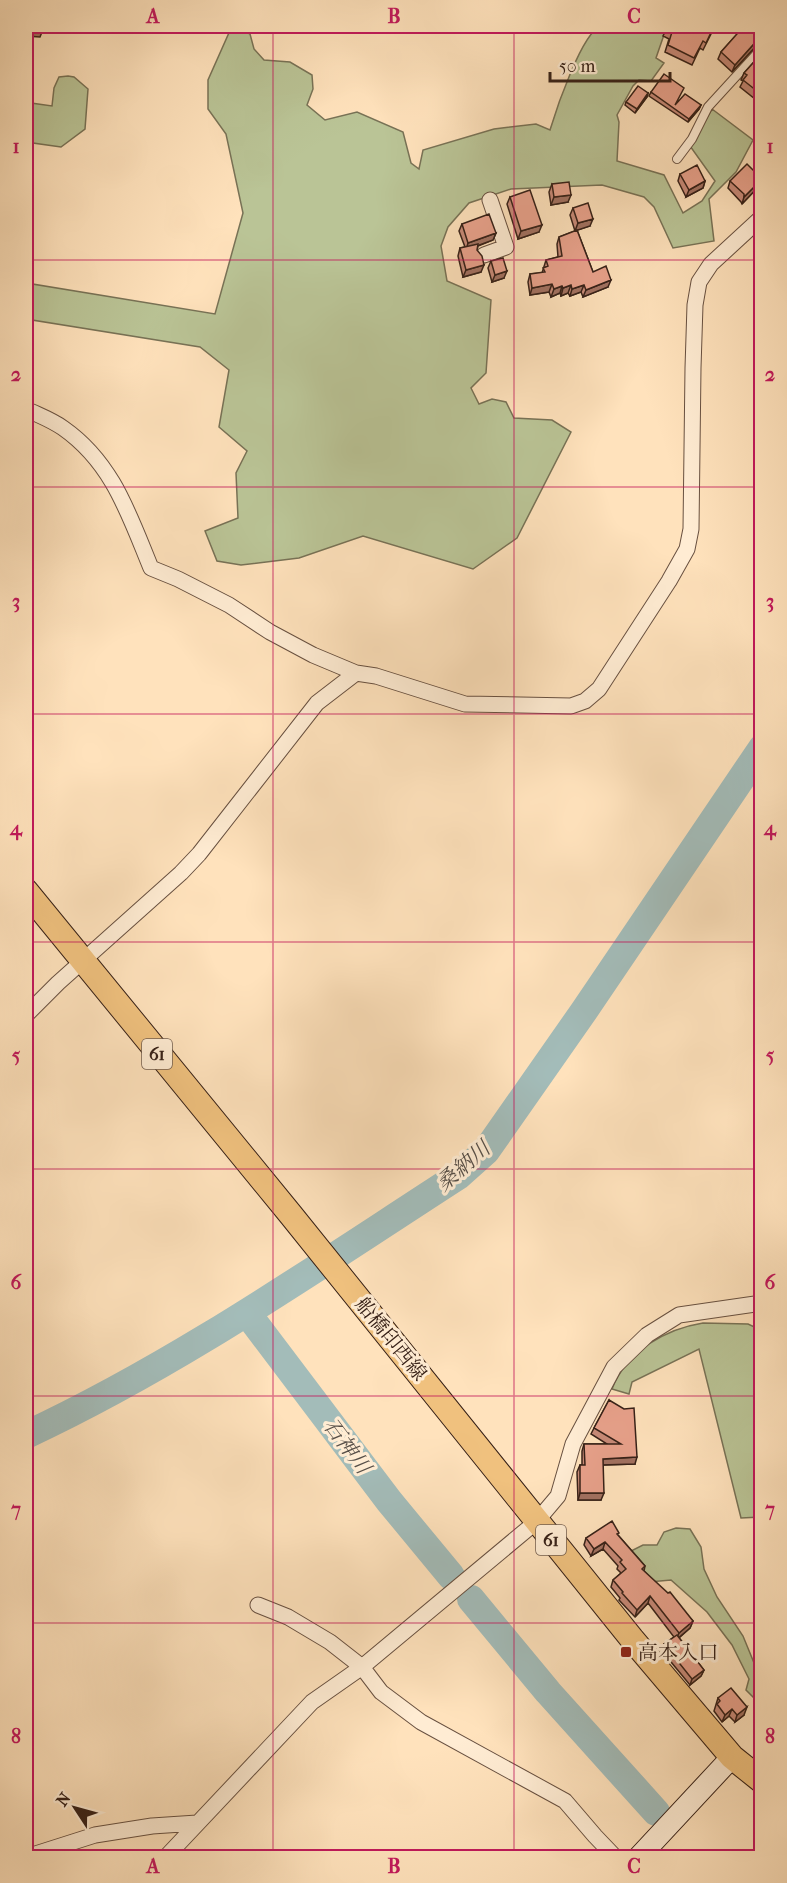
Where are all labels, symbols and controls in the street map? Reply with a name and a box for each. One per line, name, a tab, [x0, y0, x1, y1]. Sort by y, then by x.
text: A	[145, 5, 161, 28]
text: B	[387, 5, 401, 28]
text: C	[627, 5, 641, 28]
scale bar	[550, 45, 670, 83]
text: 50 m	[559, 56, 596, 77]
text: 1	[12, 135, 20, 158]
text: 1	[766, 135, 774, 158]
text: 2	[11, 363, 21, 386]
text: 2	[765, 363, 775, 386]
text: 3	[12, 590, 20, 613]
text: 3	[766, 590, 774, 613]
text: 4	[9, 817, 23, 841]
text: 4	[763, 817, 777, 841]
road number: 61	[142, 1039, 172, 1069]
text: 5	[12, 1044, 21, 1067]
text: 5	[766, 1044, 775, 1067]
water label: 桑納川	[431, 1135, 496, 1196]
text: 6	[11, 1271, 23, 1294]
text: 6	[765, 1271, 777, 1294]
street label: 船橋印西線	[351, 1293, 431, 1385]
water label: 石神川	[318, 1414, 377, 1480]
text: 7	[10, 1498, 21, 1521]
text: 7	[764, 1498, 775, 1521]
road number: 61	[536, 1525, 566, 1555]
place label: 高本入口	[638, 1641, 718, 1664]
marker: 高本入口	[619, 1645, 633, 1659]
text: 8	[11, 1725, 21, 1748]
text: 8	[765, 1725, 775, 1748]
north arrow	[45, 1778, 105, 1838]
text: N	[52, 1788, 75, 1810]
text: A	[145, 1855, 161, 1878]
text: B	[387, 1855, 401, 1878]
text: C	[627, 1855, 641, 1878]

